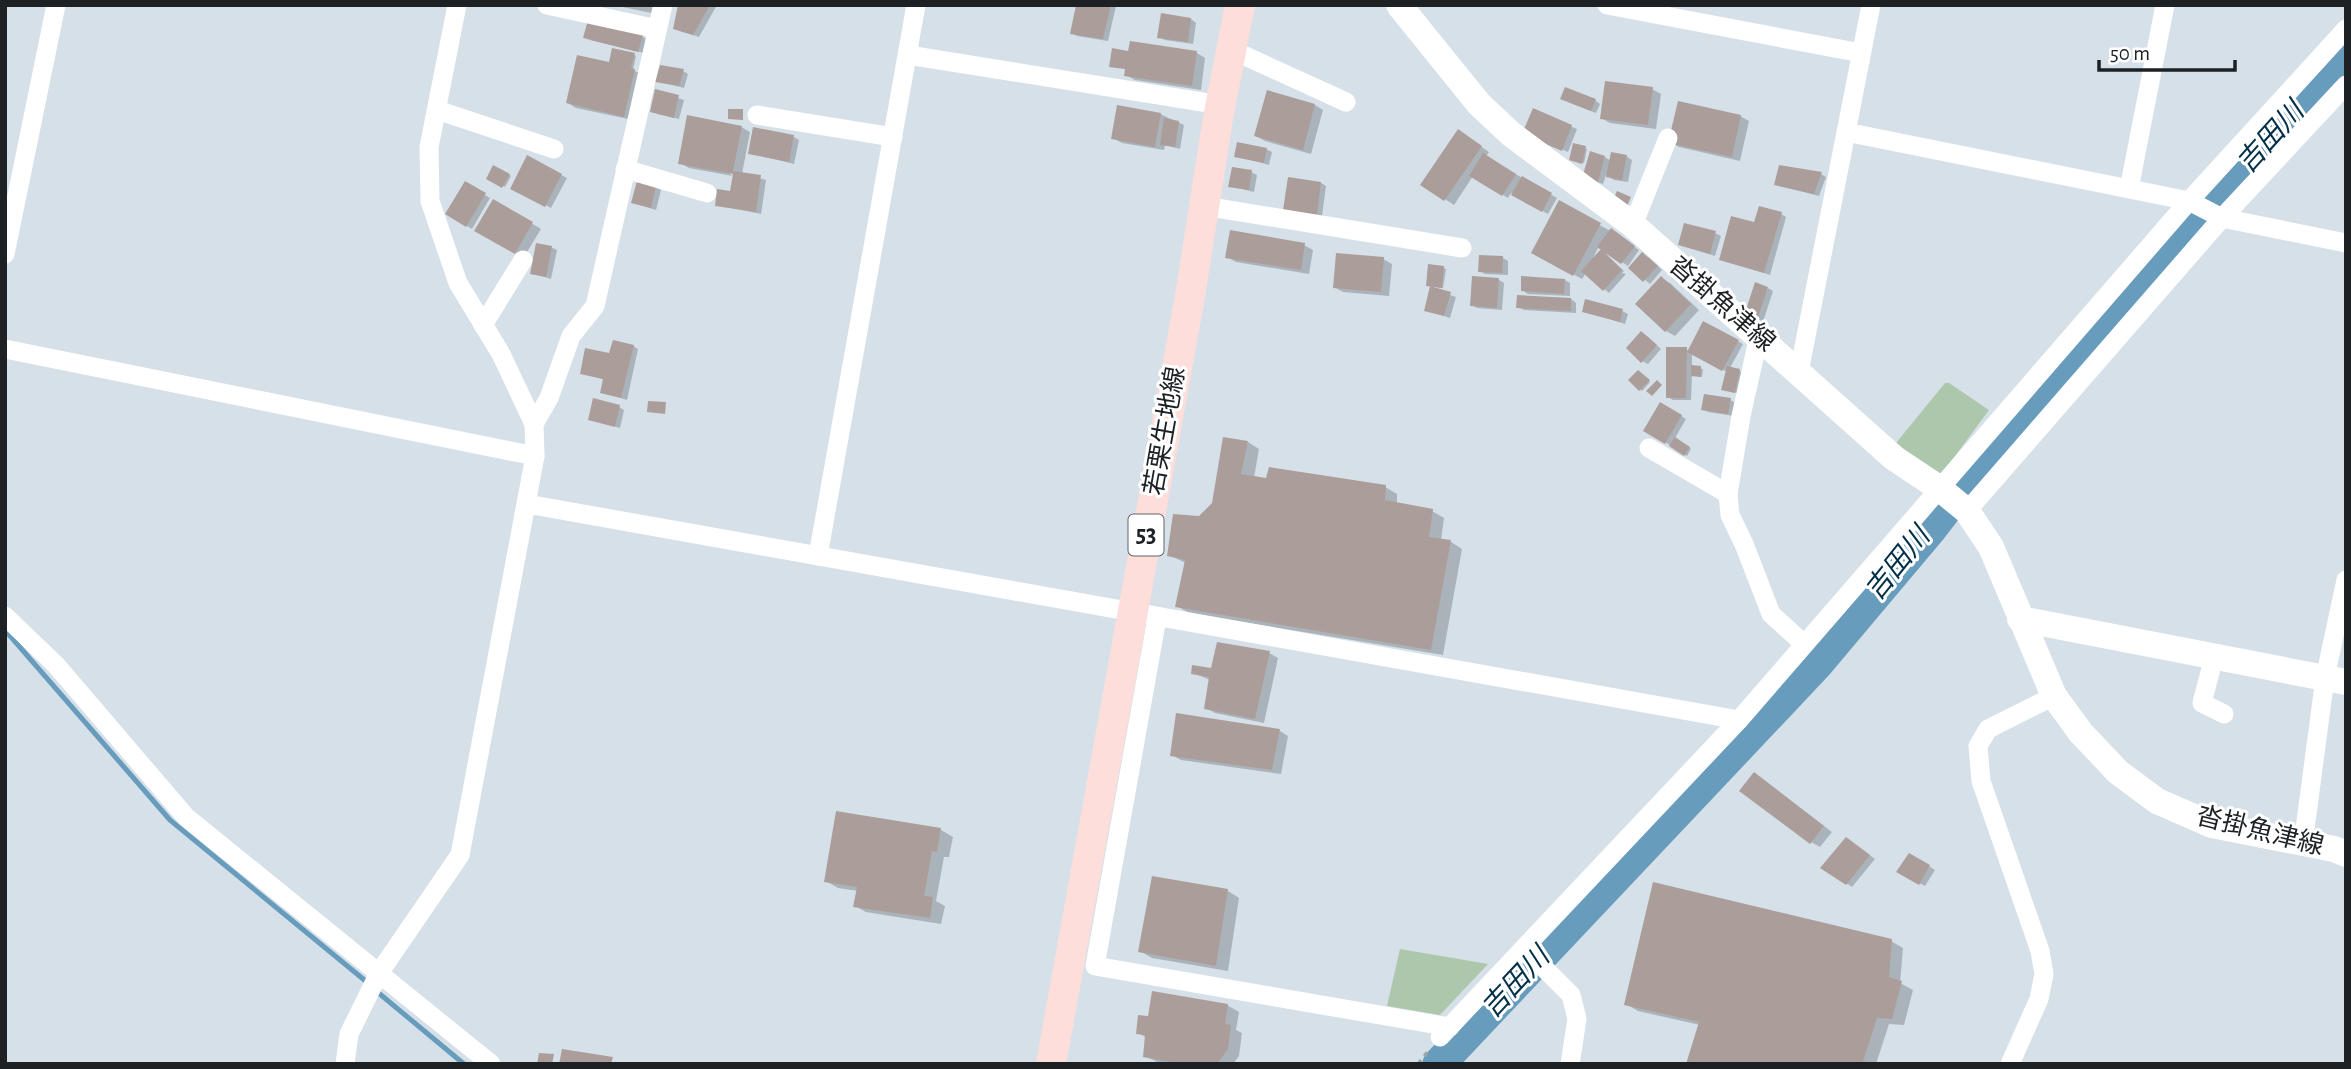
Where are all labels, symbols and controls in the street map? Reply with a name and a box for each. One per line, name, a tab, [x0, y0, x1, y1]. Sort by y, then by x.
scale bar	[2099, 28, 2236, 72]
text: 50 m	[2110, 43, 2150, 64]
water label: 吉田川	[2231, 94, 2312, 179]
street label: 沓掛魚津線	[1664, 251, 1780, 356]
street label: 若栗生地線	[1140, 365, 1189, 497]
road number: 53	[1128, 514, 1164, 556]
water label: 吉田川	[1859, 519, 1937, 605]
street label: 沓掛魚津線	[2194, 802, 2326, 859]
water label: 吉田川	[1476, 939, 1557, 1023]

